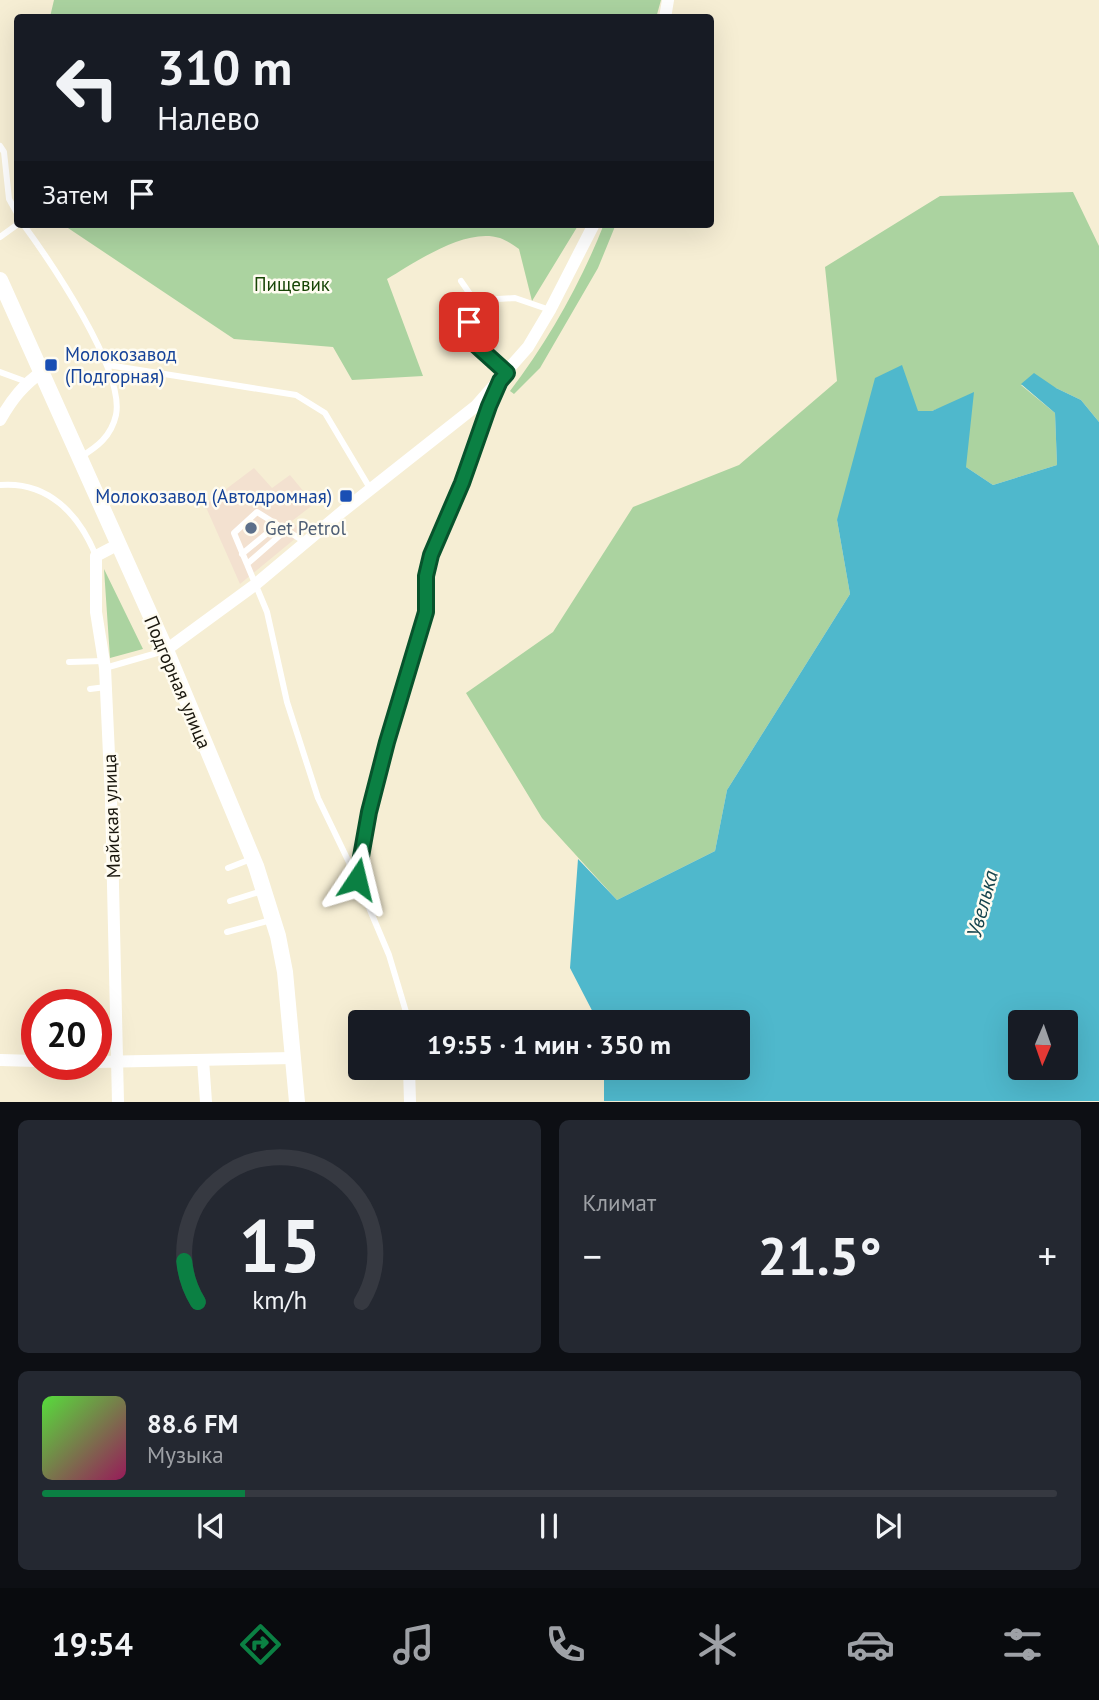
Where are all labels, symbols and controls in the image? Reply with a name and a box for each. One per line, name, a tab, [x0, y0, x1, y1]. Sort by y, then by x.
text: 310 m	[157, 35, 292, 99]
icon: left	[42, 42, 133, 133]
text: Налево	[157, 97, 260, 139]
icon: arrive	[123, 175, 161, 213]
text: Затем	[42, 178, 109, 211]
park label: Пищевик	[254, 272, 330, 296]
pin	[439, 292, 499, 352]
icon: arrive	[450, 303, 488, 341]
place label: Молокозавод (Подгорная)	[65, 342, 177, 388]
marker: Молокозавод (Подгорная)	[43, 357, 59, 373]
place label: Молокозавод (Автодромная)	[95, 484, 332, 508]
marker: Молокозавод (Автодромная)	[338, 488, 354, 504]
place label: Get Petrol	[265, 516, 346, 540]
marker: Get Petrol	[243, 520, 259, 536]
street label: Подгорная улица	[139, 612, 217, 752]
street label: Майская улица	[97, 753, 125, 879]
position arrow	[320, 842, 394, 916]
water label: Увелька	[960, 867, 1004, 940]
speed limit sign: 20	[21, 989, 112, 1080]
north arrow	[1008, 1010, 1078, 1080]
map controls	[1008, 1010, 1078, 1080]
text: 19:55 · 1 мин · 350 m	[427, 1028, 671, 1061]
text: Климат	[583, 1188, 656, 1217]
text: 15	[238, 1199, 321, 1293]
text: 21.5°	[758, 1222, 882, 1289]
text: −	[583, 1231, 602, 1280]
text: +	[1038, 1231, 1057, 1280]
text: km/h	[252, 1284, 307, 1316]
text: 88.6 FM	[147, 1407, 238, 1440]
text: Музыка	[147, 1440, 224, 1469]
icon: previous	[192, 1507, 230, 1545]
icon: pause	[530, 1507, 568, 1545]
icon: next	[869, 1507, 907, 1545]
icon: directions	[236, 1620, 285, 1669]
icon: music	[389, 1620, 438, 1669]
icon: phone	[541, 1620, 590, 1669]
icon: climate	[693, 1620, 742, 1669]
icon: car	[846, 1620, 895, 1669]
icon: filters	[998, 1620, 1047, 1669]
text: 19:54	[52, 1623, 133, 1665]

